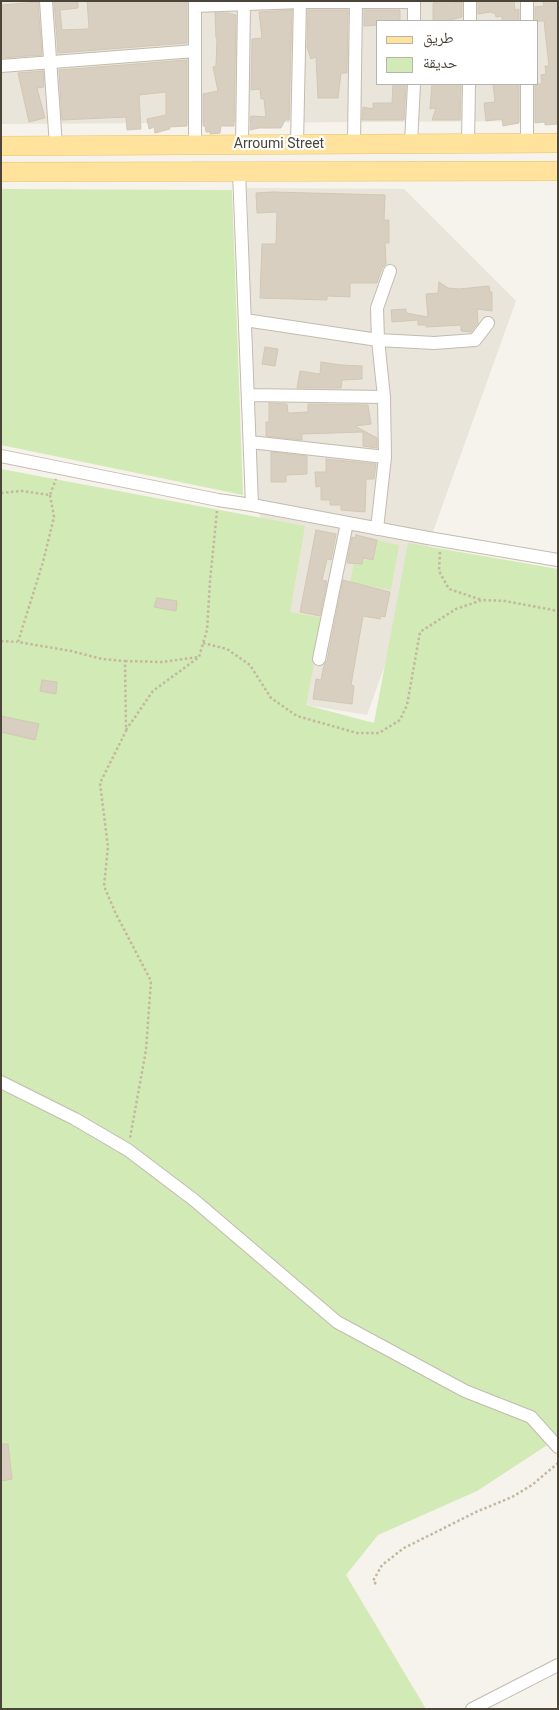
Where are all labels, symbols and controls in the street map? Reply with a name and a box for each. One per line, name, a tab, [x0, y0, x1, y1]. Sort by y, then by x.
legend	[376, 20, 539, 85]
text: طريق	[423, 29, 454, 47]
text: حديقة	[423, 54, 457, 72]
street label: Arroumi Street	[234, 136, 324, 152]

